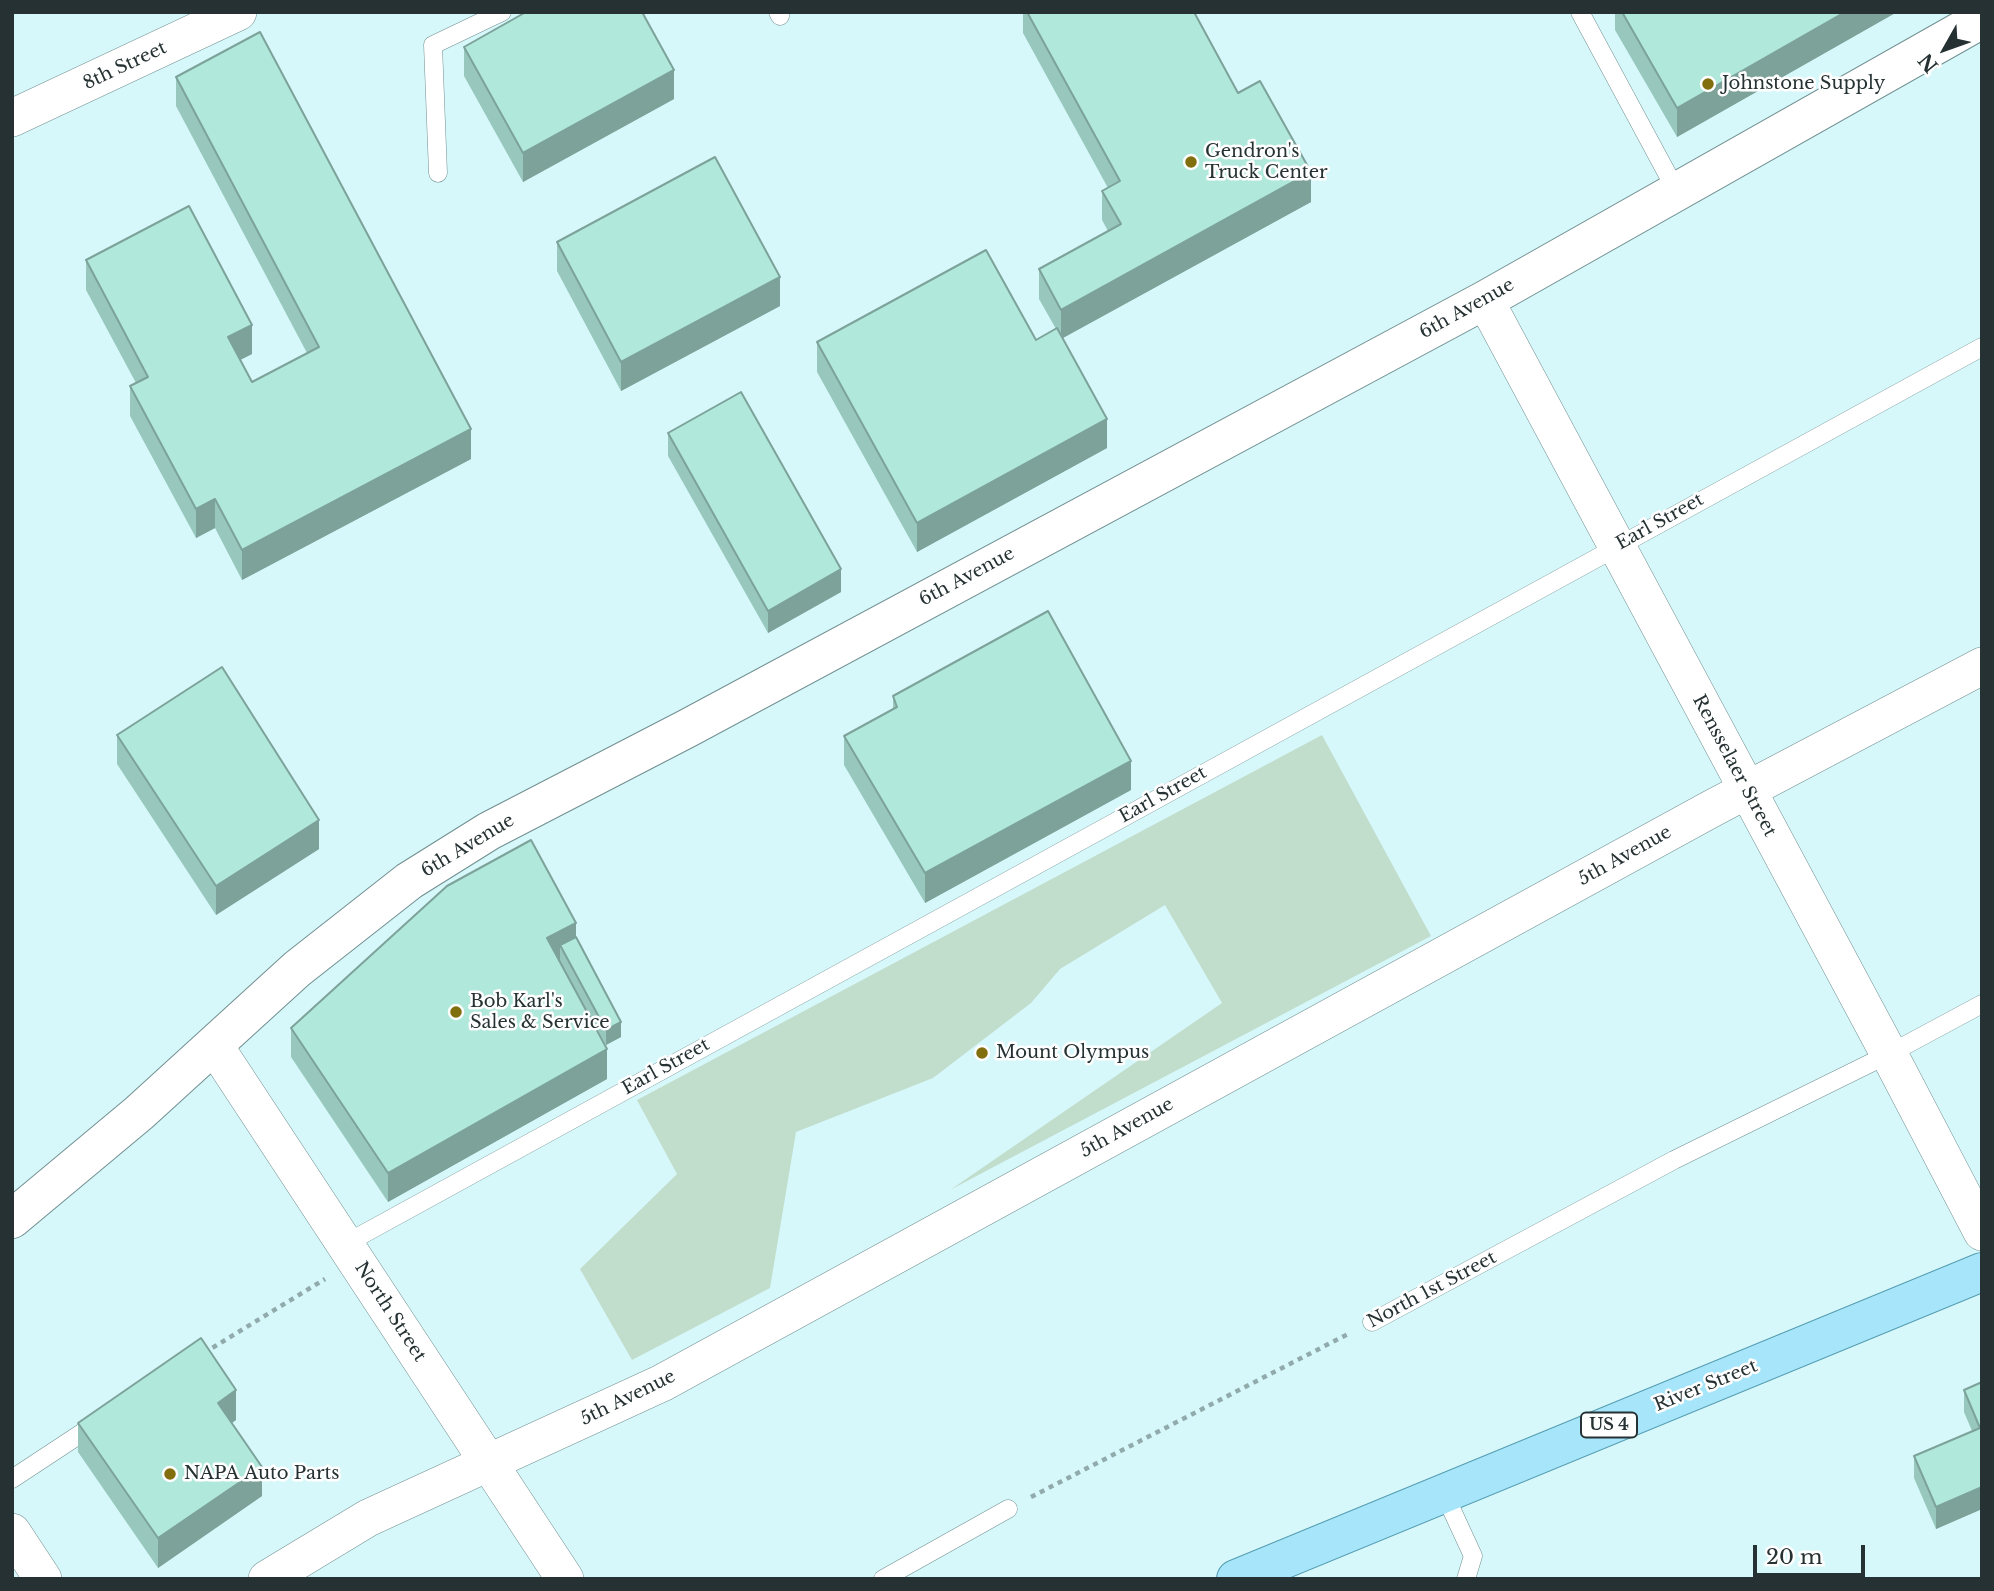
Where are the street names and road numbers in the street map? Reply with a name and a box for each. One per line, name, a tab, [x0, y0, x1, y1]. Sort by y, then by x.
street label: 8th Street	[80, 37, 170, 95]
street label: 6th Avenue	[1416, 274, 1518, 344]
street label: Earl Street	[1612, 489, 1708, 555]
street label: 6th Avenue	[916, 543, 1018, 611]
street label: Rensselaer Street	[1688, 691, 1780, 841]
street label: Earl Street	[1115, 762, 1211, 828]
street label: 6th Avenue	[418, 810, 518, 882]
street label: 5th Avenue	[1575, 822, 1675, 890]
street label: Earl Street	[618, 1034, 714, 1100]
street label: 5th Avenue	[1077, 1094, 1177, 1162]
street label: North 1st Street	[1364, 1247, 1500, 1333]
street label: North Street	[350, 1258, 430, 1366]
street label: River Street	[1651, 1356, 1761, 1416]
street label: 5th Avenue	[577, 1366, 679, 1430]
road number: US 4	[1581, 1413, 1637, 1438]

